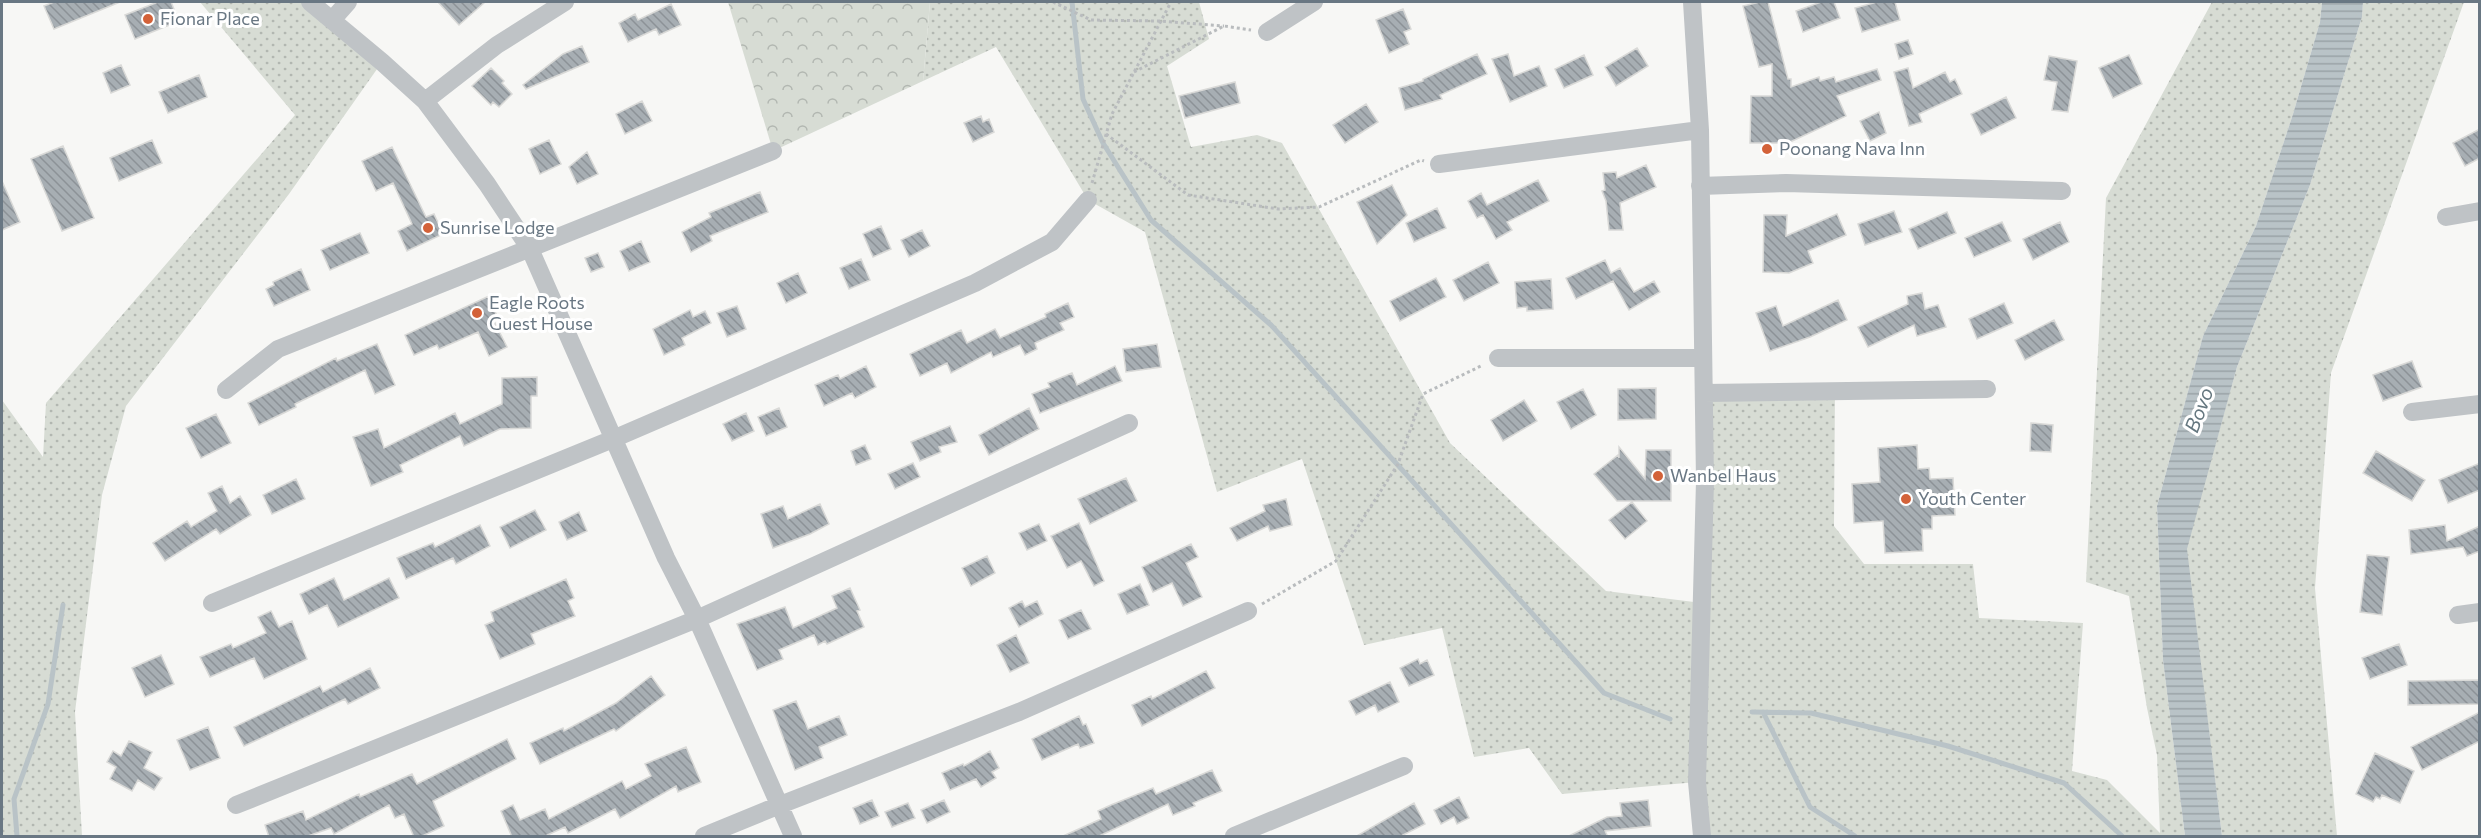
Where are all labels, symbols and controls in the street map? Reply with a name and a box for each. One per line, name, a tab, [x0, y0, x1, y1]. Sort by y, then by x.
place label: Fionar Place	[160, 7, 260, 29]
marker: Fionar Place	[141, 12, 155, 26]
place label: Poonang Nava Inn	[1779, 137, 1925, 159]
marker: Poonang Nava Inn	[1760, 142, 1774, 156]
place label: Sunrise Lodge	[440, 216, 554, 238]
marker: Sunrise Lodge	[421, 221, 435, 235]
place label: Eagle Roots Guest House	[489, 291, 593, 334]
marker: Eagle Roots Guest House	[470, 306, 484, 320]
water label: Bovo	[2179, 384, 2218, 435]
place label: Wanbel Haus	[1670, 464, 1776, 486]
marker: Wanbel Haus	[1651, 469, 1665, 483]
place label: Youth Center	[1918, 487, 2026, 509]
marker: Youth Center	[1899, 492, 1913, 506]

